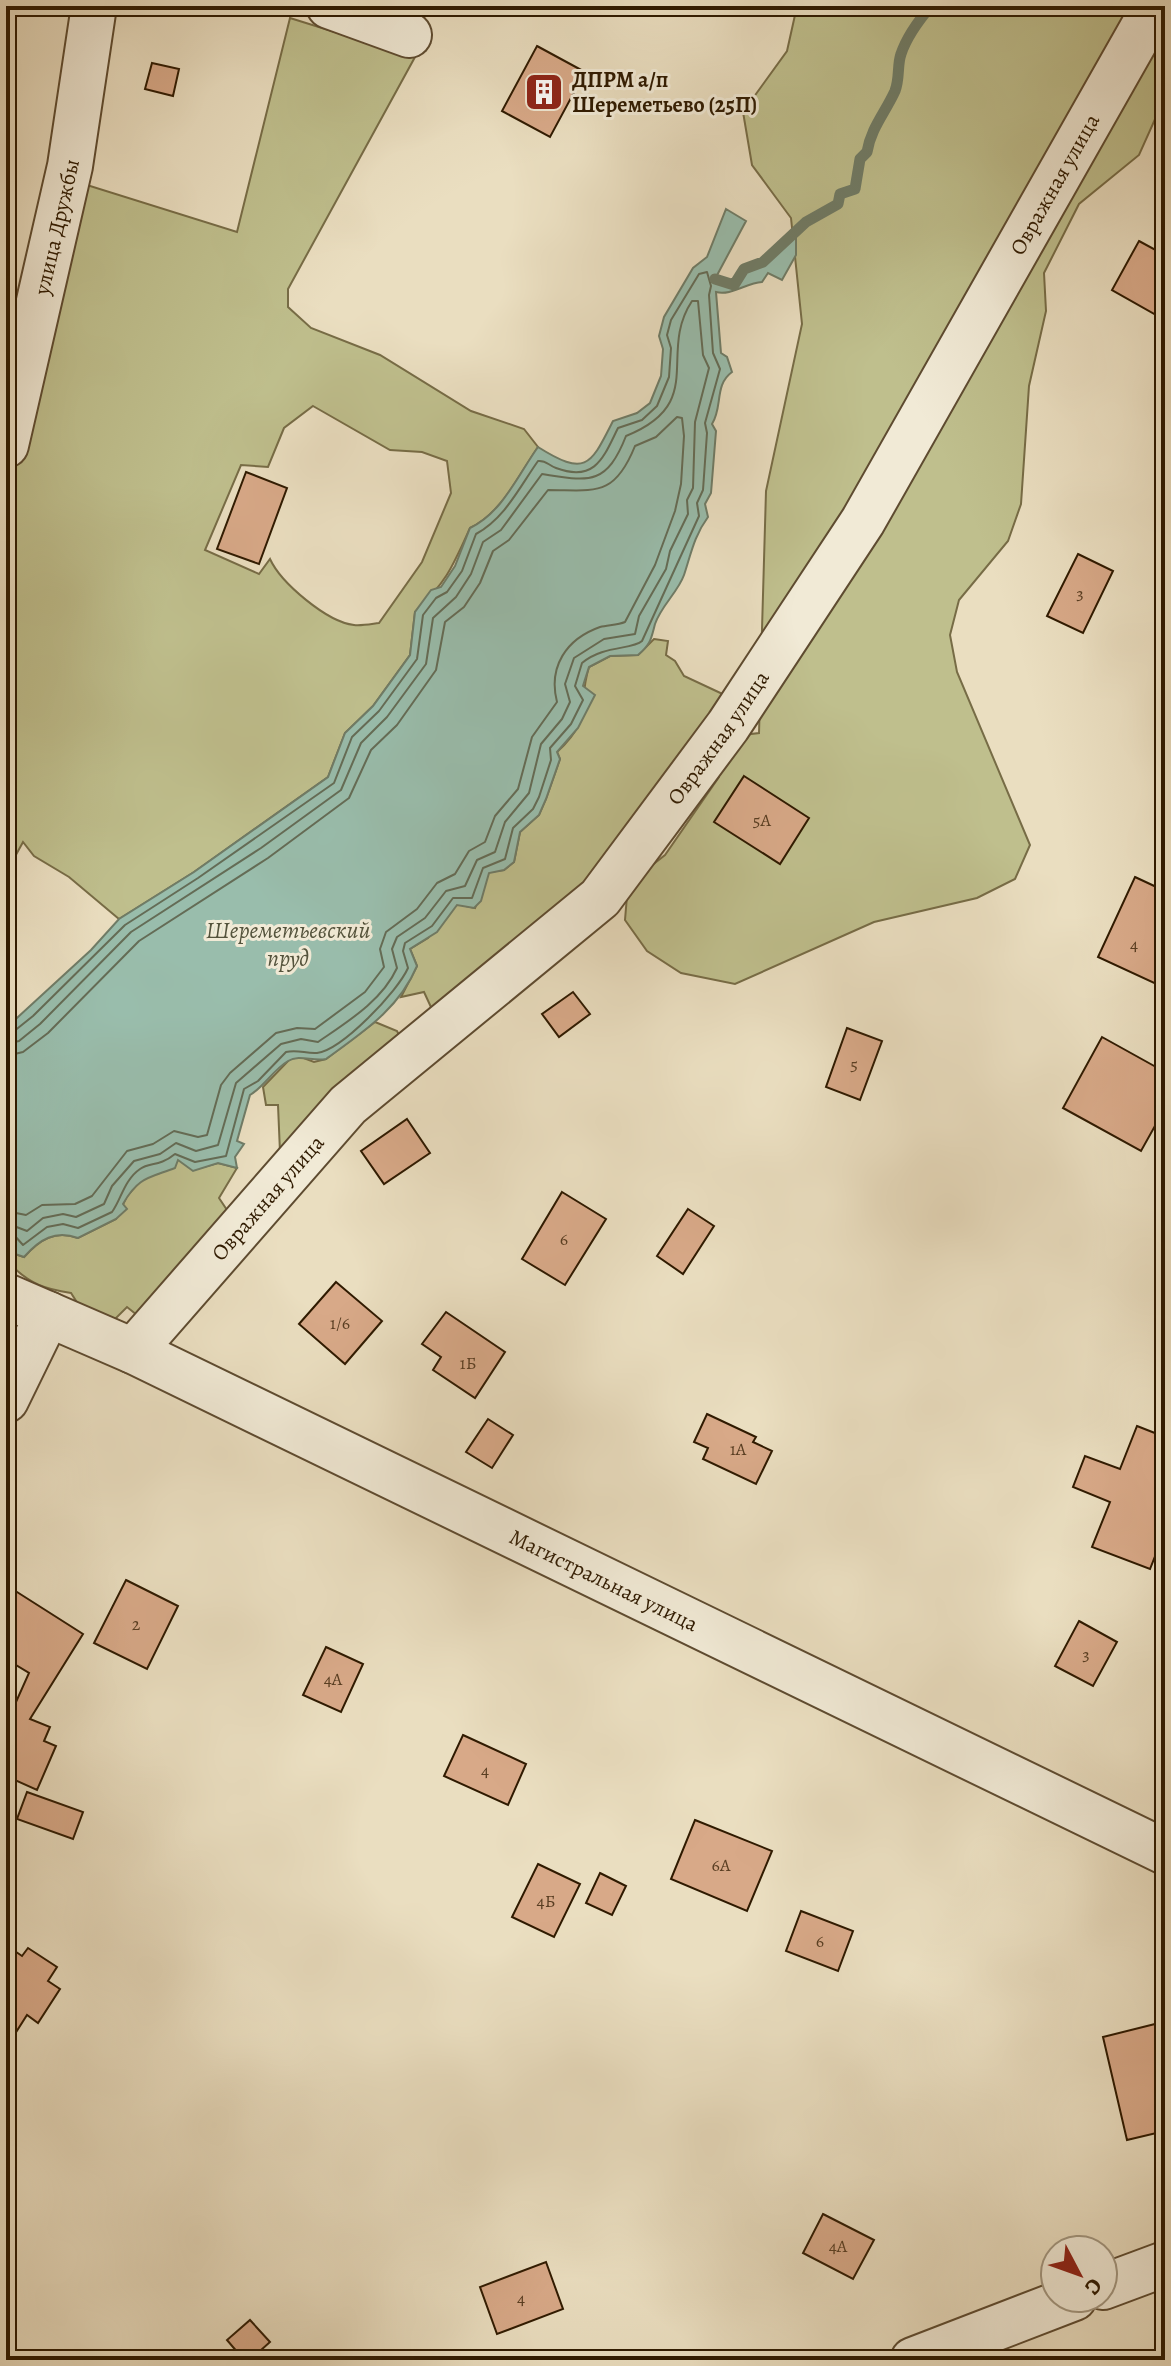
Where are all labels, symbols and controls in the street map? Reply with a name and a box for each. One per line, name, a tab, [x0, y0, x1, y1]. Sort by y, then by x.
place label: ДПРМ а/п Шереметьево (25П)	[572, 65, 757, 120]
building icon: ДПРМ а/п Шереметьево (25П)	[523, 71, 565, 113]
street label: Овражная улица	[1003, 108, 1107, 261]
street label: улица Дружбы	[27, 156, 87, 299]
house number: 3	[1076, 581, 1084, 605]
street label: Овражная улица	[660, 664, 777, 811]
house number: 5А	[753, 808, 772, 832]
water label: Шереметьевский пруд	[206, 914, 371, 974]
house number: 4	[1130, 932, 1138, 956]
house number: 5	[850, 1052, 858, 1076]
street label: Овражная улица	[205, 1128, 332, 1267]
house number: 6	[560, 1227, 568, 1251]
house number: 1/6	[330, 1311, 350, 1335]
house number: 1Б	[460, 1351, 476, 1375]
house number: 1А	[730, 1437, 747, 1461]
street label: Магистральная улица	[504, 1522, 704, 1640]
house number: 2	[132, 1612, 141, 1636]
house number: 3	[1082, 1642, 1090, 1666]
house number: 4А	[324, 1667, 343, 1691]
house number: 4	[481, 1758, 489, 1782]
house number: 6А	[712, 1853, 731, 1877]
house number: 4Б	[537, 1889, 555, 1913]
house number: 6	[816, 1929, 824, 1953]
house number: 4А	[829, 2234, 848, 2258]
north arrow	[1039, 2234, 1119, 2314]
text: С	[1078, 2272, 1109, 2301]
house number: 4	[517, 2286, 525, 2310]

